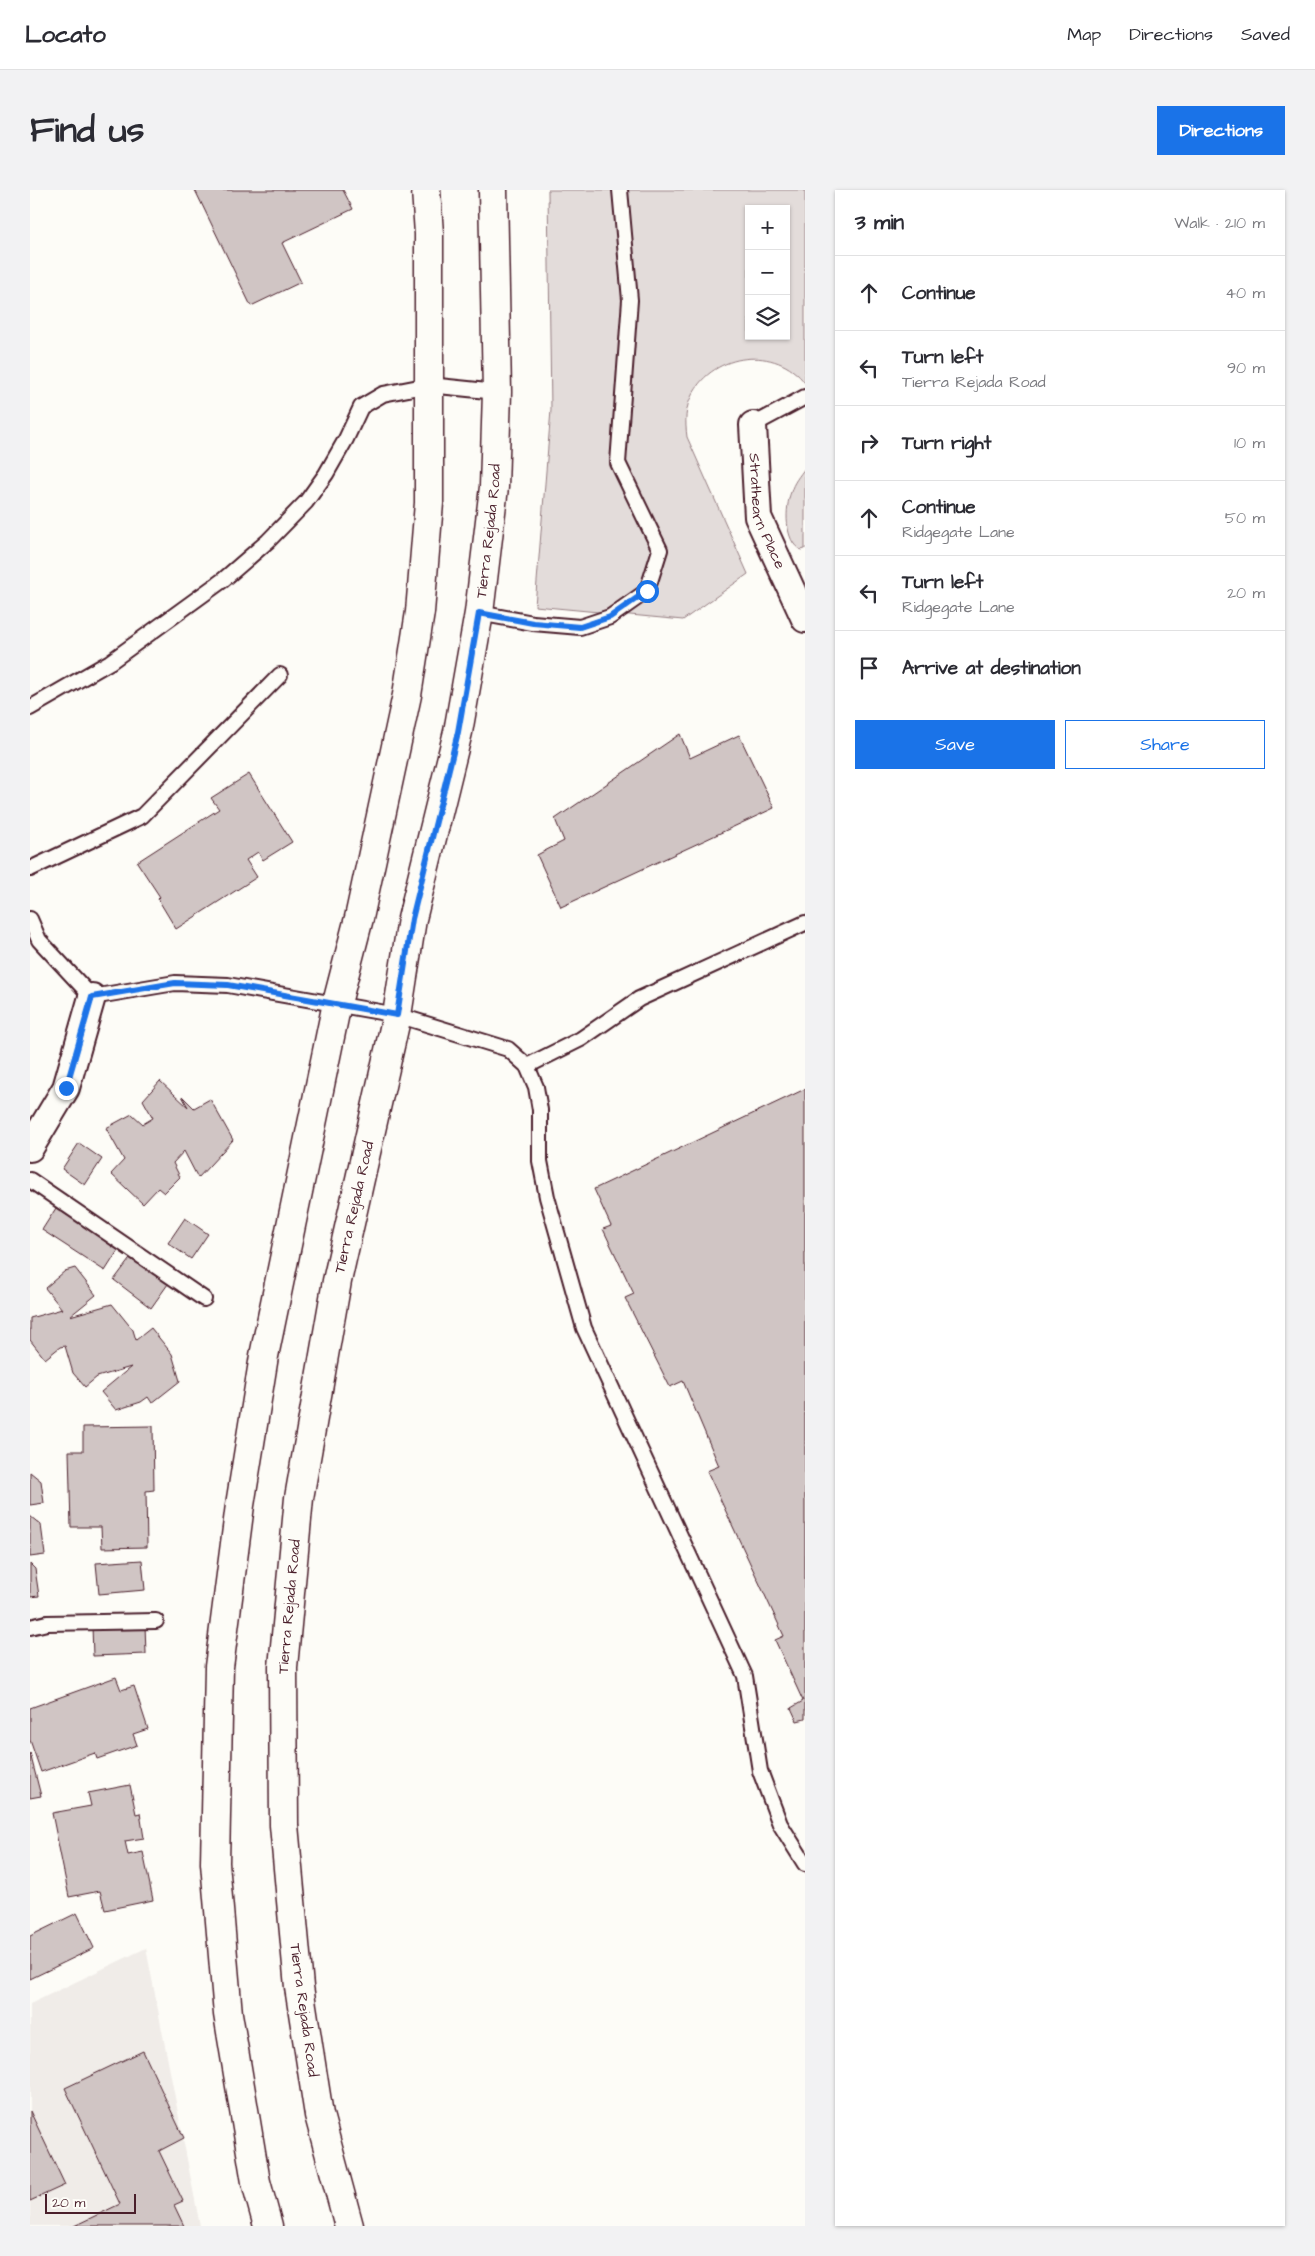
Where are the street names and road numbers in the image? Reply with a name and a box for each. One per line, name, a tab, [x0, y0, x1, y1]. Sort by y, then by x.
street label: Strathearn Place	[744, 452, 791, 572]
street label: Tierra Rejada Road	[470, 463, 505, 599]
street label: Tierra Rejada Road	[329, 1139, 379, 1275]
street label: Tierra Rejada Road	[272, 1538, 306, 1674]
street label: Tierra Rejada Road	[284, 1942, 324, 2079]

